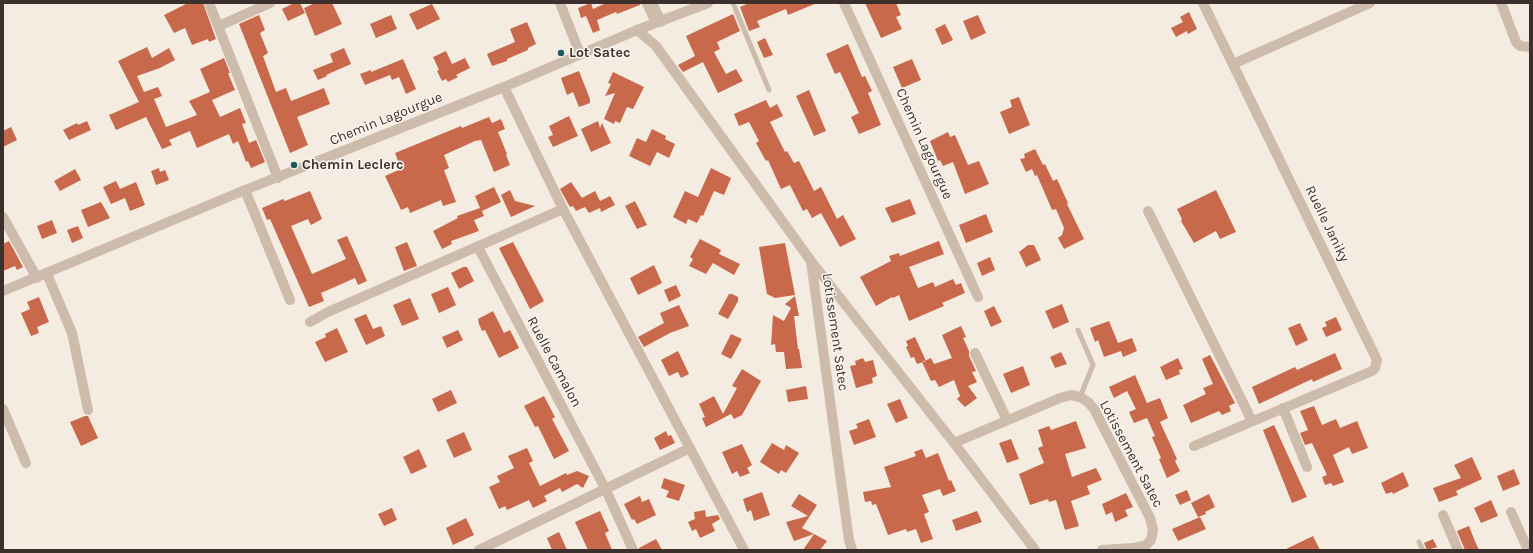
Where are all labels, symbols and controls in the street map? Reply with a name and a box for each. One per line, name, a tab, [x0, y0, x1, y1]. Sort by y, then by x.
place label: Lot Satec	[569, 45, 630, 61]
marker: Lot Satec	[556, 48, 566, 58]
street label: Chemin Lagourgue	[892, 86, 956, 202]
street label: Chemin Lagourgue	[327, 89, 445, 149]
place label: Chemin Leclerc	[302, 157, 403, 173]
marker: Chemin Leclerc	[289, 160, 299, 170]
street label: Ruelle Janiky	[1301, 183, 1353, 265]
street label: Lotissement Satec	[818, 272, 852, 392]
street label: Ruelle Camalon	[523, 314, 585, 410]
street label: Lotissement Satec	[1096, 398, 1166, 510]

